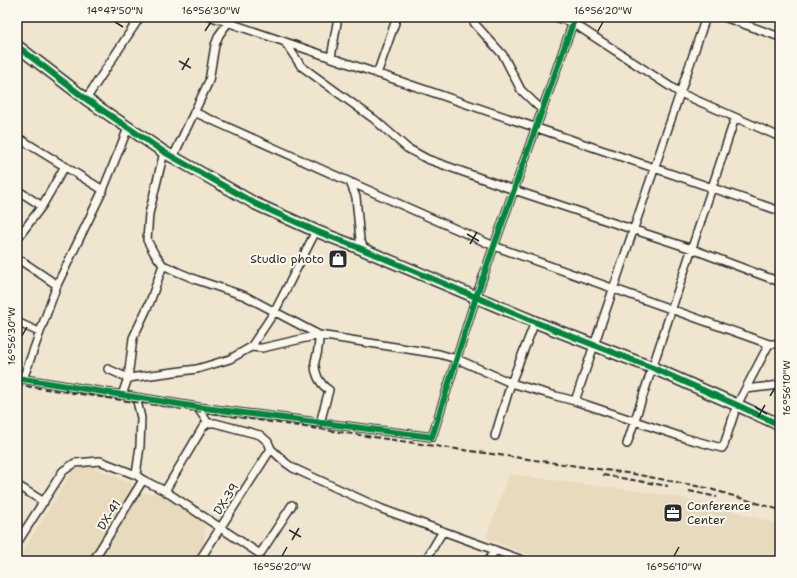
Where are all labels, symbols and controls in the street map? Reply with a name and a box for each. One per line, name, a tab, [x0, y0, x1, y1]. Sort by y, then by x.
text: 14°47'50"N	[87, 4, 143, 17]
text: 16°56'30"W	[182, 4, 241, 17]
text: 16°56'20"W	[574, 4, 632, 17]
shop icon: Studio photo	[327, 248, 349, 270]
place label: Studio photo	[250, 251, 324, 267]
text: 16°56'30"W	[5, 306, 18, 365]
text: 16°56'10"W	[780, 360, 793, 416]
street label: DX-39	[210, 480, 242, 518]
street label: DX-41	[94, 497, 124, 533]
place label: Conference Center	[687, 498, 751, 528]
office icon: Conference Center	[662, 502, 684, 524]
text: 16°56'20"W	[253, 560, 311, 573]
text: 16°56'10"W	[646, 560, 702, 573]

